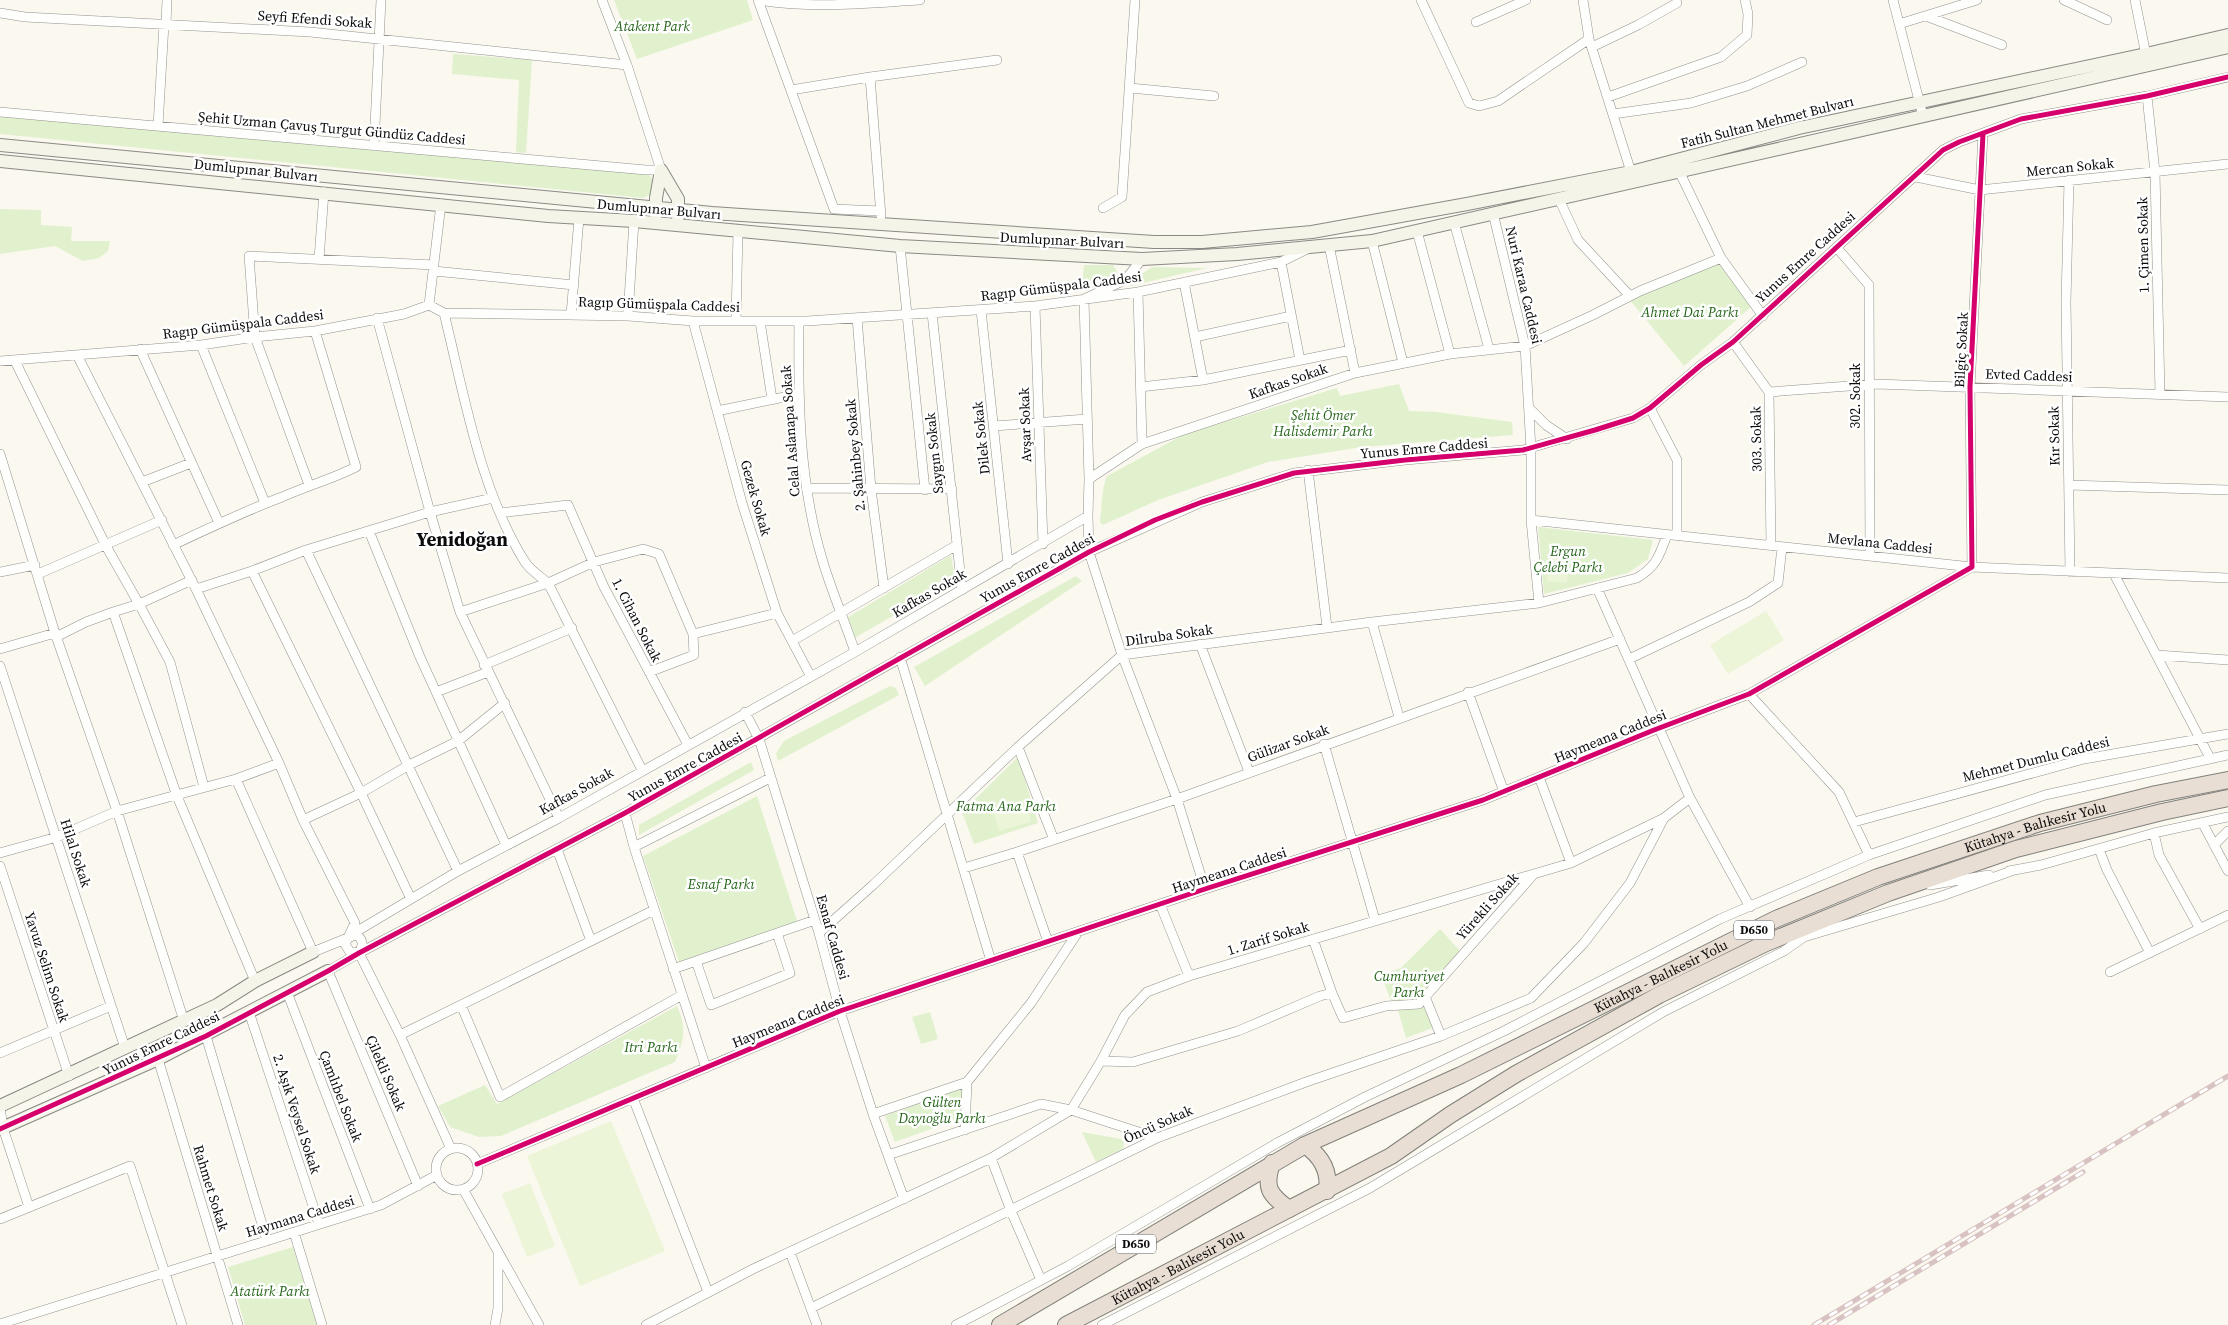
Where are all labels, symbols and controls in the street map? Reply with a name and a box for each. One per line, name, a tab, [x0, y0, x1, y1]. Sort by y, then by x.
street label: Seyfi Efendi Sokak	[257, 5, 373, 33]
park label: Atakent Park	[613, 16, 690, 36]
street label: Fatih Sultan Mehmet Bulvarı	[1678, 91, 1856, 153]
street label: Şehit Uzman Çavuş Turgut Gündüz Caddesi	[197, 106, 467, 150]
street label: Mercan Sokak	[2025, 152, 2115, 182]
street label: Dumlupınar Bulvarı	[193, 154, 319, 186]
street label: Dumlupınar Bulvarı	[596, 194, 722, 224]
street label: 1. Çimen Sokak	[2132, 196, 2154, 293]
street label: Yunus Emre Caddesi	[1751, 207, 1859, 307]
street label: Nuri Karaa Caddesi	[1501, 224, 1547, 346]
street label: Dumlupınar Bulvarı	[999, 227, 1125, 253]
street label: Ragıp Gümüşpala Caddesi	[979, 266, 1143, 306]
street label: Ragıp Gümüşpala Caddesi	[578, 291, 740, 317]
park label: Ahmet Dai Parkı	[1640, 302, 1739, 322]
street label: Ragıp Gümüşpala Caddesi	[161, 304, 325, 344]
street label: Bilgiç Sokak	[1949, 311, 1973, 388]
street label: Kafkas Sokak	[1246, 358, 1331, 404]
street label: 302. Sokak	[1845, 363, 1865, 429]
street label: Evted Caddesi	[1985, 363, 2073, 387]
street label: Celal Aslanapa Sokak	[775, 364, 805, 497]
street label: Avşar Sokak	[1014, 387, 1036, 463]
street label: 2. Şahinbey Sokak	[840, 398, 870, 512]
street label: Dilek Sokak	[967, 400, 995, 476]
park label: Şehit Ömer Halisdemir Parkı	[1272, 405, 1374, 441]
street label: 303. Sokak	[1745, 406, 1767, 472]
street label: Kır Sokak	[2043, 406, 2065, 466]
street label: Saygın Sokak	[920, 411, 948, 495]
street label: Yunus Emre Caddesi	[1359, 432, 1489, 464]
street label: Gezek Sokak	[736, 458, 776, 539]
district label: Yenidoğan	[416, 526, 508, 552]
street label: Yunus Emre Caddesi	[976, 528, 1098, 608]
street label: Mevlana Caddesi	[1827, 528, 1933, 558]
park label: Ergun Çelebi Parkı	[1534, 541, 1603, 577]
street label: Kafkas Sokak	[888, 564, 970, 622]
street label: 1. Cihan Sokak	[607, 575, 667, 666]
street label: Dilruba Sokak	[1124, 619, 1214, 651]
street label: Haymeana Caddesi	[1551, 704, 1669, 768]
street label: Gülizar Sokak	[1244, 719, 1332, 767]
street label: Yunus Emre Caddesi	[624, 727, 746, 807]
street label: Mehmet Dumlu Caddesi	[1960, 731, 2112, 787]
street label: Kafkas Sokak	[535, 762, 617, 820]
park label: Fatma Ana Parkı	[955, 796, 1057, 816]
street label: Kütahya - Balıkesir Yolu	[1962, 797, 2108, 858]
street label: Hilal Sokak	[56, 816, 97, 890]
street label: Haymeana Caddesi	[1169, 842, 1289, 898]
street label: Yürekli Sokak	[1451, 867, 1523, 944]
park label: Esnaf Parkı	[687, 874, 755, 894]
street label: Esnaf Caddesi	[811, 892, 855, 982]
street label: Yavuz Selim Sokak	[20, 909, 74, 1025]
street label: 1. Zarif Sokak	[1225, 916, 1312, 960]
road number: D650	[1734, 920, 1774, 940]
street label: Kütahya - Balıkesir Yolu	[1590, 934, 1731, 1018]
park label: Cumhuriyet Parkı	[1374, 966, 1445, 1002]
street label: Haymeana Caddesi	[729, 989, 847, 1053]
street label: Yunus Emre Caddesi	[99, 1006, 223, 1080]
street label: Çilekli Sokak	[361, 1032, 411, 1114]
park label: Itri Parkı	[623, 1037, 678, 1057]
street label: Çamlıbel Sokak	[314, 1047, 368, 1145]
street label: 2. Aşık Veysel Sokak	[268, 1052, 326, 1177]
park label: Gülten Dayıoğlu Parkı	[897, 1092, 986, 1128]
street label: Öncü Sokak	[1120, 1100, 1196, 1148]
street label: Rahmet Sokak	[188, 1142, 234, 1234]
street label: Haymana Caddesi	[243, 1190, 357, 1242]
street label: Kütahya - Balıkesir Yolu	[1108, 1224, 1248, 1310]
road number: D650	[1116, 1234, 1156, 1254]
park label: Atatürk Parkı	[229, 1281, 311, 1301]

